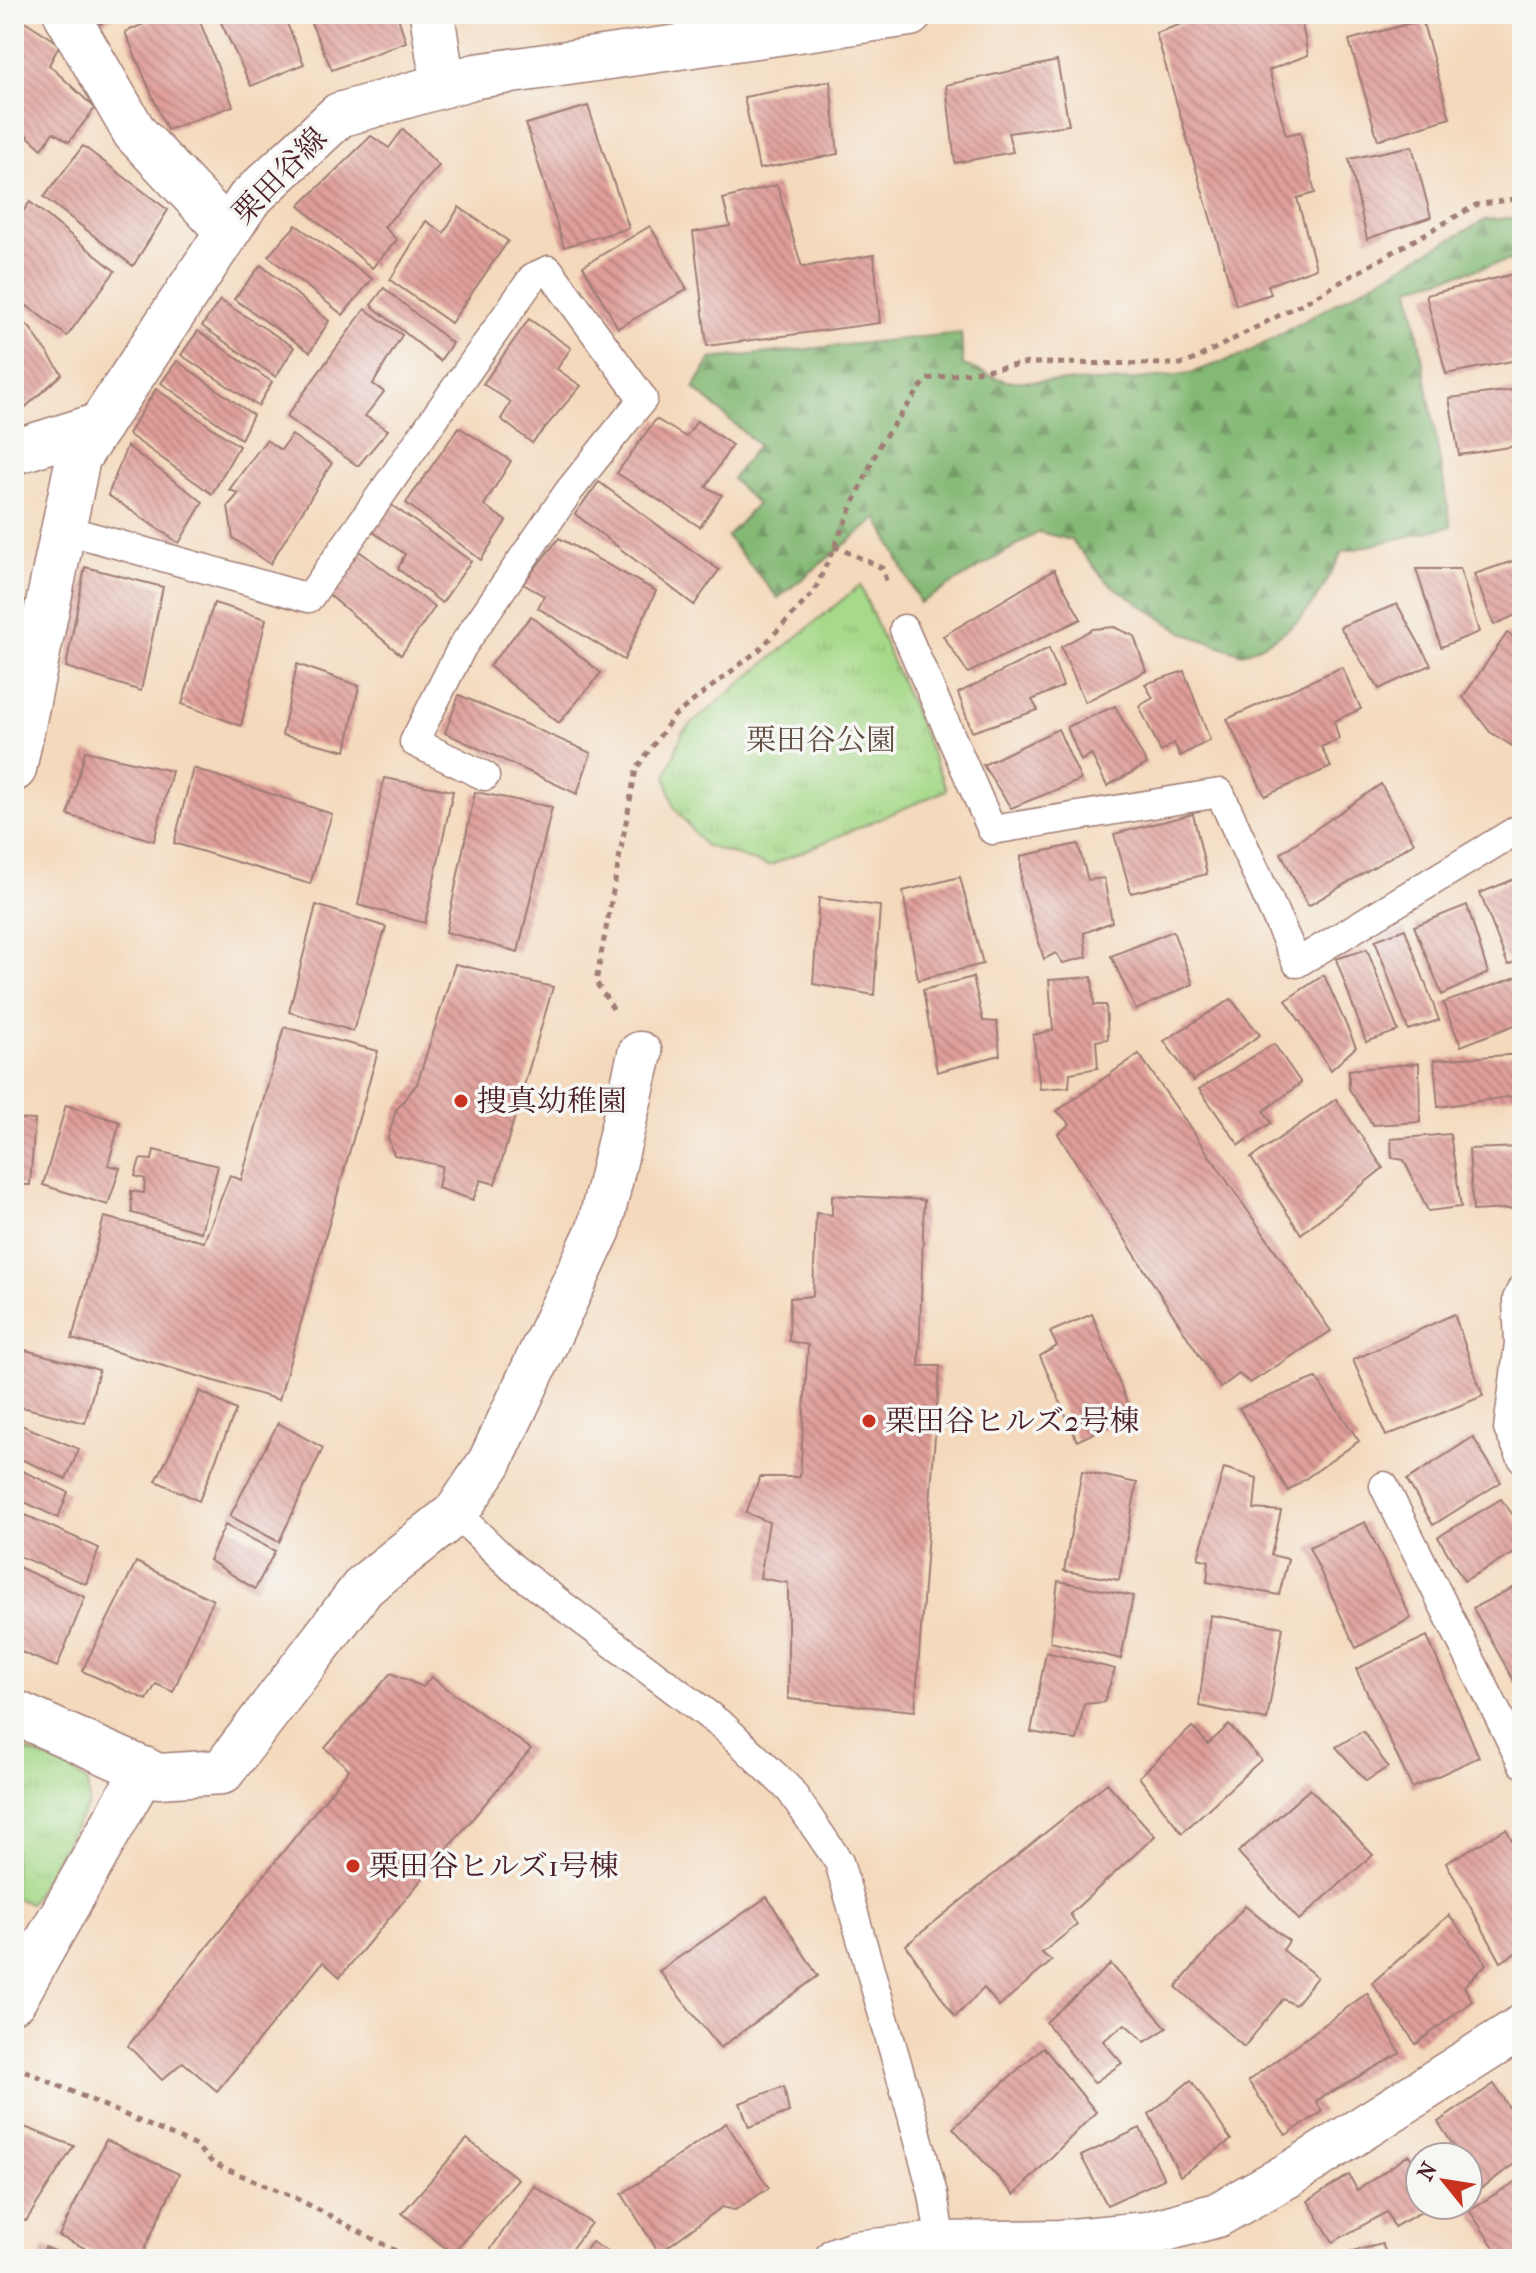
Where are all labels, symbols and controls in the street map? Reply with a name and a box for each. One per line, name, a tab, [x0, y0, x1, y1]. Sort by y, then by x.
street label: 栗田谷線	[226, 121, 334, 231]
park label: 栗田谷公園	[746, 723, 896, 758]
place label: 捜真幼稚園	[477, 1084, 627, 1119]
marker: 捜真幼稚園	[452, 1092, 470, 1110]
place label: 栗田谷ヒルズ2号棟	[885, 1404, 1140, 1439]
marker: 栗田谷ヒルズ2号棟	[860, 1412, 878, 1430]
place label: 栗田谷ヒルズ1号棟	[369, 1849, 619, 1884]
marker: 栗田谷ヒルズ1号棟	[344, 1857, 362, 1875]
north arrow	[1404, 2141, 1484, 2221]
text: N	[1412, 2158, 1443, 2185]

